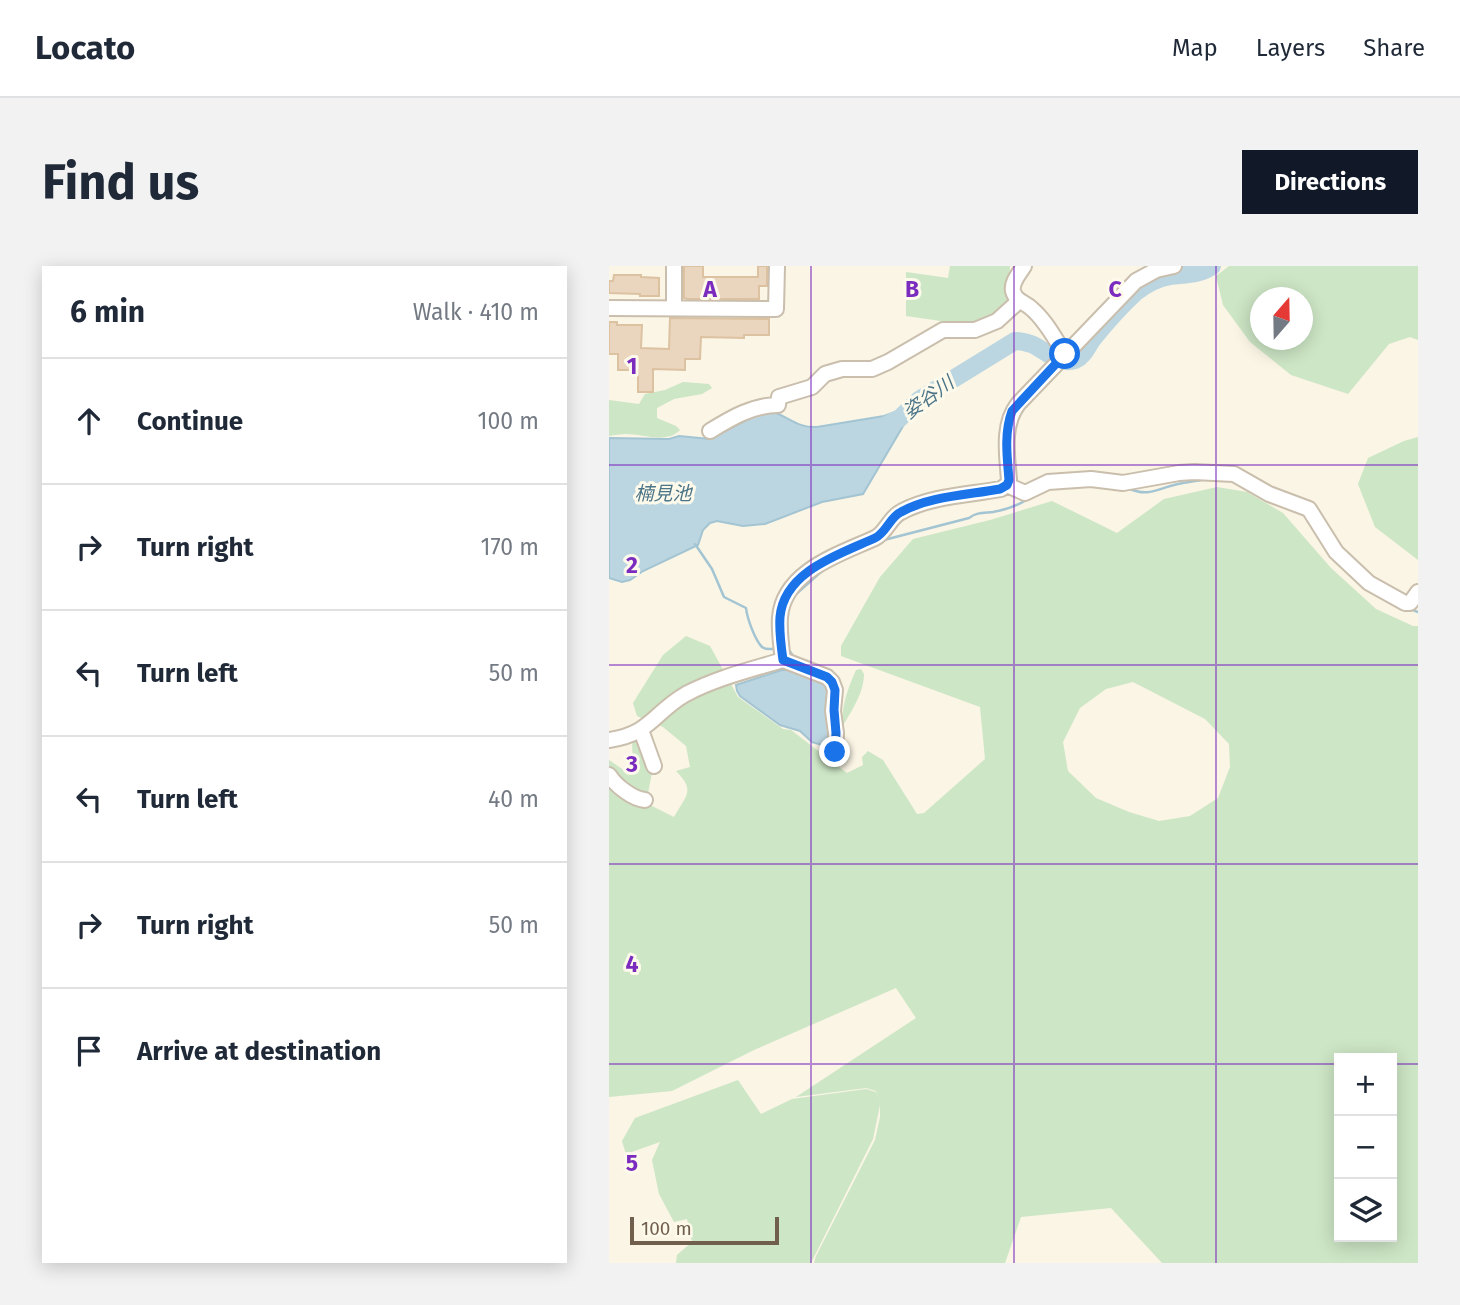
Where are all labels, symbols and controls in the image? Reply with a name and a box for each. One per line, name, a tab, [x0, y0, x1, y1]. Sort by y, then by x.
text: Locato	[35, 28, 135, 68]
text: Map	[1172, 34, 1218, 62]
text: Layers	[1256, 34, 1325, 62]
text: Share	[1363, 34, 1425, 62]
button: Directions	[1242, 150, 1418, 214]
text: Find us	[42, 153, 199, 212]
text: A	[702, 275, 717, 303]
text: B	[905, 275, 919, 303]
text: C	[1108, 275, 1122, 303]
north arrow	[1250, 287, 1313, 350]
text: 6 min	[70, 294, 145, 330]
text: Walk · 410 m	[413, 298, 539, 326]
route start	[1049, 338, 1080, 369]
text: 1	[627, 352, 637, 380]
water label: 姿谷川	[898, 370, 960, 423]
icon: ahead	[70, 402, 108, 440]
text: Continue	[137, 406, 243, 437]
text: 100 m	[478, 407, 539, 435]
water label: 楠見池	[634, 482, 693, 505]
icon: right	[70, 528, 108, 566]
text: Turn right	[137, 532, 254, 563]
text: 170 m	[480, 533, 539, 561]
text: 2	[626, 551, 638, 579]
icon: left	[70, 654, 108, 692]
text: Turn left	[137, 658, 238, 689]
text: 50 m	[489, 659, 539, 687]
route end	[819, 736, 850, 767]
text: 3	[625, 750, 638, 778]
icon: left	[70, 780, 108, 818]
text: Turn left	[137, 784, 238, 815]
text: 40 m	[488, 785, 539, 813]
icon: right	[70, 906, 108, 944]
text: Turn right	[137, 910, 254, 941]
text: 50 m	[489, 911, 539, 939]
text: 4	[626, 950, 639, 978]
icon: arrive	[70, 1032, 108, 1070]
text: Arrive at destination	[137, 1036, 381, 1067]
map controls	[1334, 1053, 1397, 1242]
button: +	[1334, 1053, 1397, 1116]
button: −	[1334, 1116, 1397, 1179]
text: 5	[626, 1149, 638, 1177]
button: layers	[1334, 1179, 1397, 1242]
scale bar	[630, 1214, 779, 1246]
text: 100 m	[641, 1217, 692, 1240]

